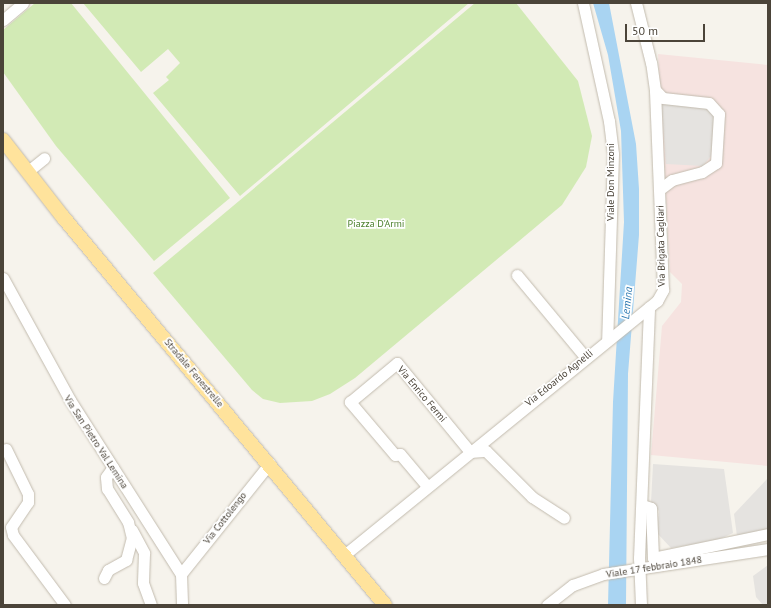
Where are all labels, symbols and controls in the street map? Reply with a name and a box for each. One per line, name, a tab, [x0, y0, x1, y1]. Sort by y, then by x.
scale bar	[627, 16, 707, 42]
text: 50 m	[632, 23, 658, 38]
street label: Viale Don Minzoni	[605, 143, 617, 221]
street label: Via Brigata Cagliari	[654, 205, 668, 287]
park label: Piazza D'Armi	[348, 218, 404, 230]
water label: Lemina	[619, 286, 635, 320]
street label: Stradale Fenestrelle	[162, 336, 226, 410]
street label: Via Edoardo Agnelli	[523, 347, 595, 409]
street label: Via Enrico Fermi	[395, 363, 449, 425]
street label: Via San Pietro Val Lemina	[61, 393, 131, 491]
street label: Via Cottolengo	[201, 490, 249, 546]
street label: Viale 17 febbraio 1848	[605, 553, 703, 581]

